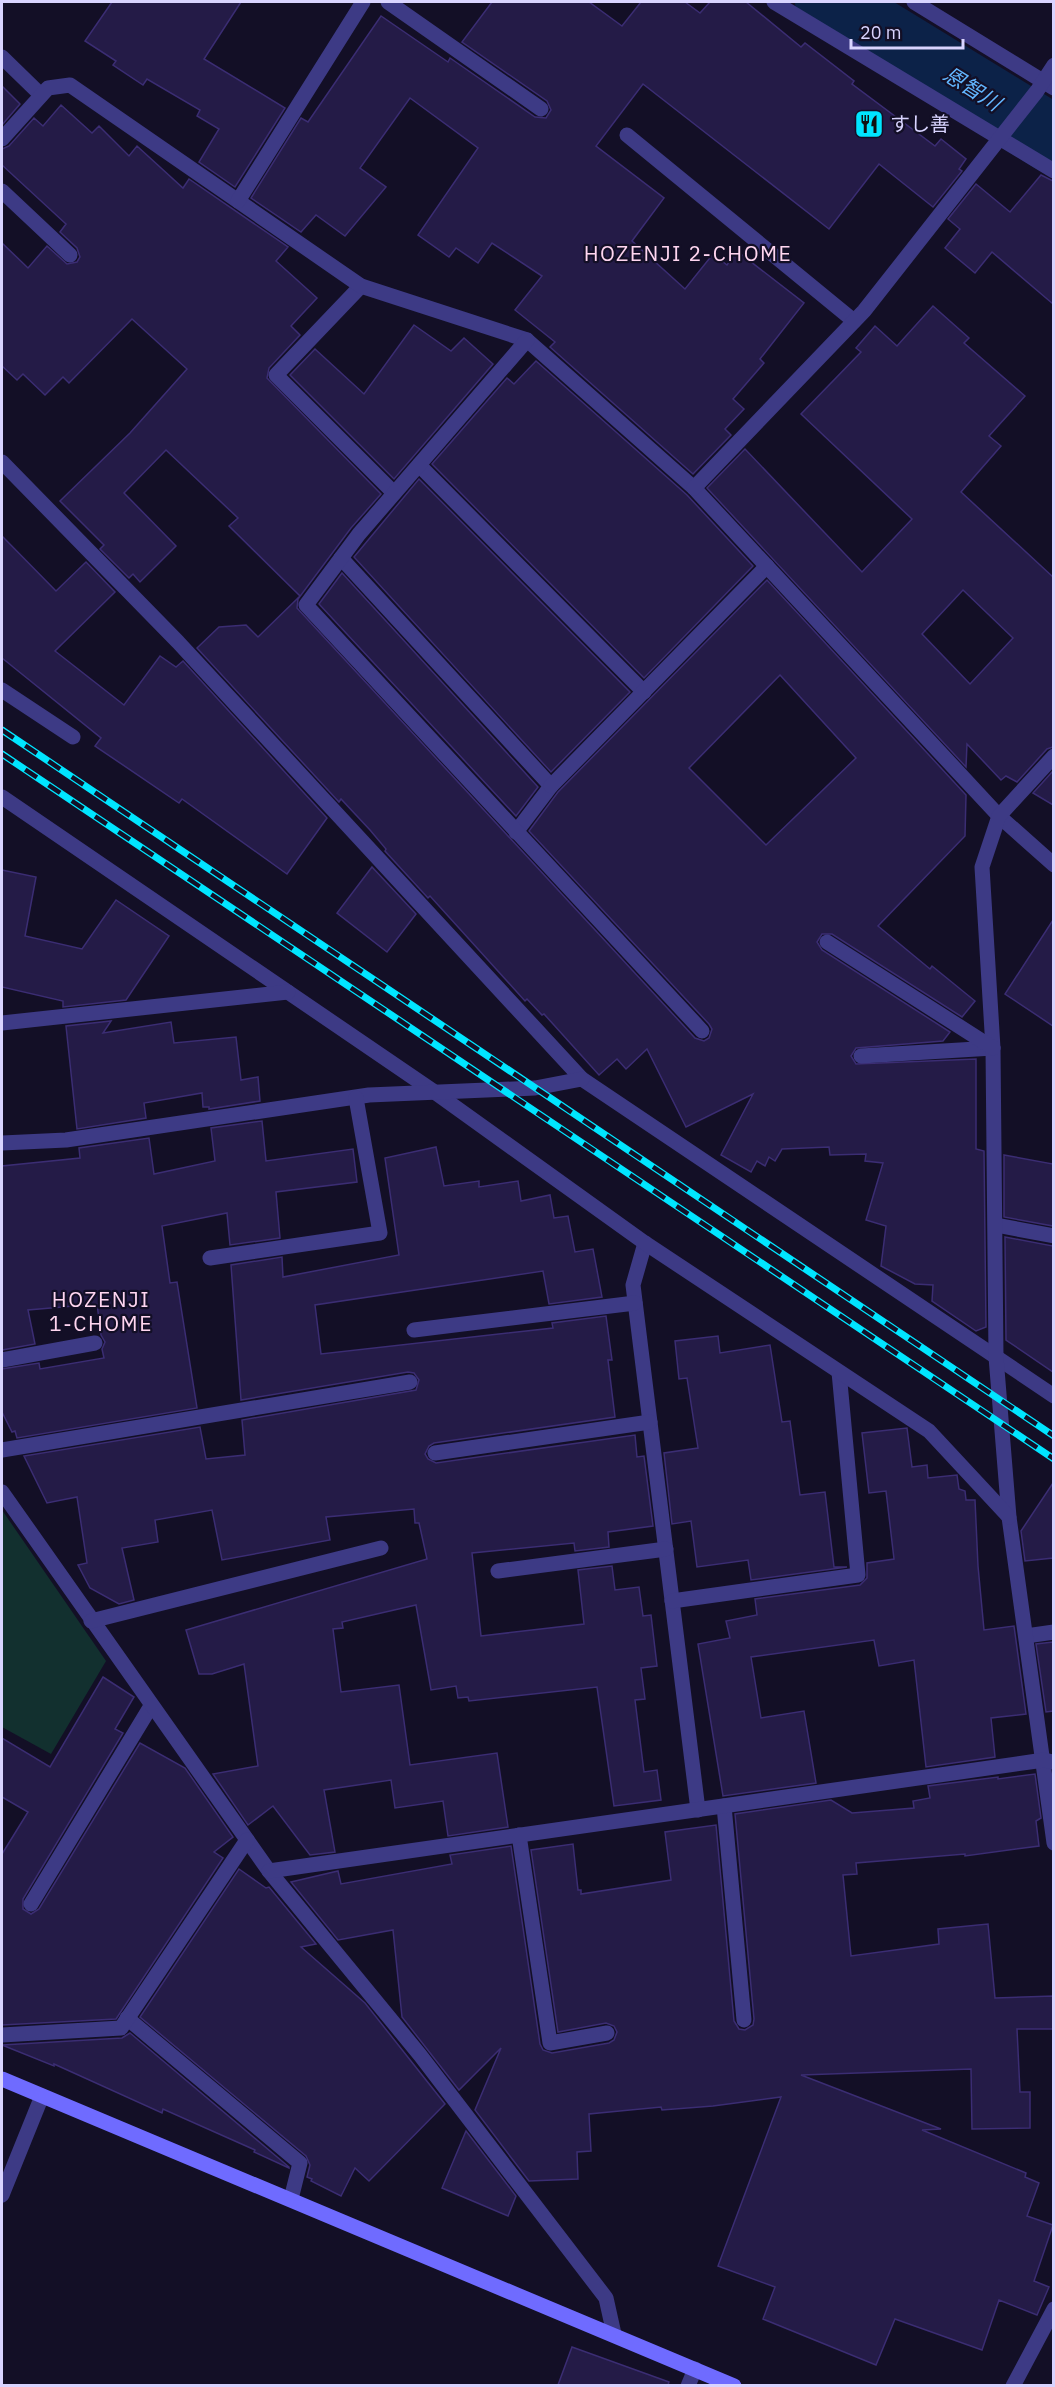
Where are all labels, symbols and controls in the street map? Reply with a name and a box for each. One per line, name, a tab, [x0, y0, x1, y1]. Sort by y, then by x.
scale bar	[851, 12, 964, 50]
text: 20 m	[860, 21, 902, 44]
water label: 恩智川	[938, 60, 1008, 118]
restaurant icon: すし善	[853, 108, 885, 140]
place label: すし善	[890, 110, 950, 137]
district label: HOZENJI 2-CHOME	[584, 239, 792, 267]
district label: HOZENJI 1-CHOME	[49, 1285, 153, 1337]

